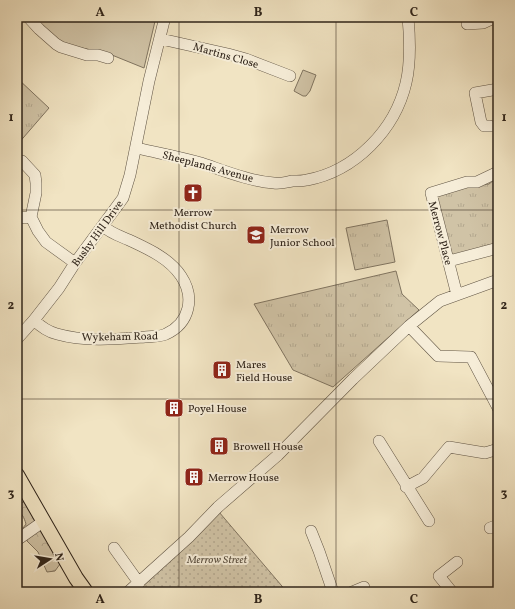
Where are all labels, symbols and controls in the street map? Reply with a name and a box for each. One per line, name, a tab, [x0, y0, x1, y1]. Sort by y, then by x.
text: A	[95, 4, 105, 22]
text: B	[254, 4, 263, 22]
text: C	[410, 4, 418, 22]
street label: Martins Close	[191, 40, 260, 73]
text: 1	[8, 109, 14, 127]
text: 1	[501, 109, 507, 127]
street label: Sheeplands Avenue	[160, 148, 255, 187]
church icon: Merrow Methodist Church	[182, 182, 204, 204]
street label: Bushy Hill Drive	[69, 198, 127, 270]
street label: Merrow Place	[424, 200, 455, 267]
place label: Merrow Methodist Church	[149, 206, 237, 234]
place label: Merrow Junior School	[270, 223, 335, 251]
school or university icon: Merrow Junior School	[245, 224, 267, 246]
text: 2	[8, 297, 15, 315]
text: 2	[501, 297, 508, 315]
street label: Wykeham Road	[82, 329, 158, 346]
place label: Mares Field House	[236, 358, 292, 386]
building icon: Mares Field House	[211, 359, 233, 381]
building icon: Poyel House	[163, 397, 185, 419]
place label: Poyel House	[188, 402, 247, 417]
building icon: Browell House	[208, 435, 230, 457]
place label: Browell House	[233, 440, 303, 455]
building icon: Merrow House	[183, 466, 205, 488]
place label: Merrow House	[208, 471, 279, 486]
text: 3	[8, 485, 15, 503]
text: 3	[501, 485, 508, 503]
north arrow	[30, 539, 70, 579]
text: N	[50, 552, 66, 563]
park label: Merrow Street	[186, 553, 248, 568]
text: A	[95, 591, 105, 609]
text: B	[254, 591, 263, 609]
text: C	[410, 591, 418, 609]

